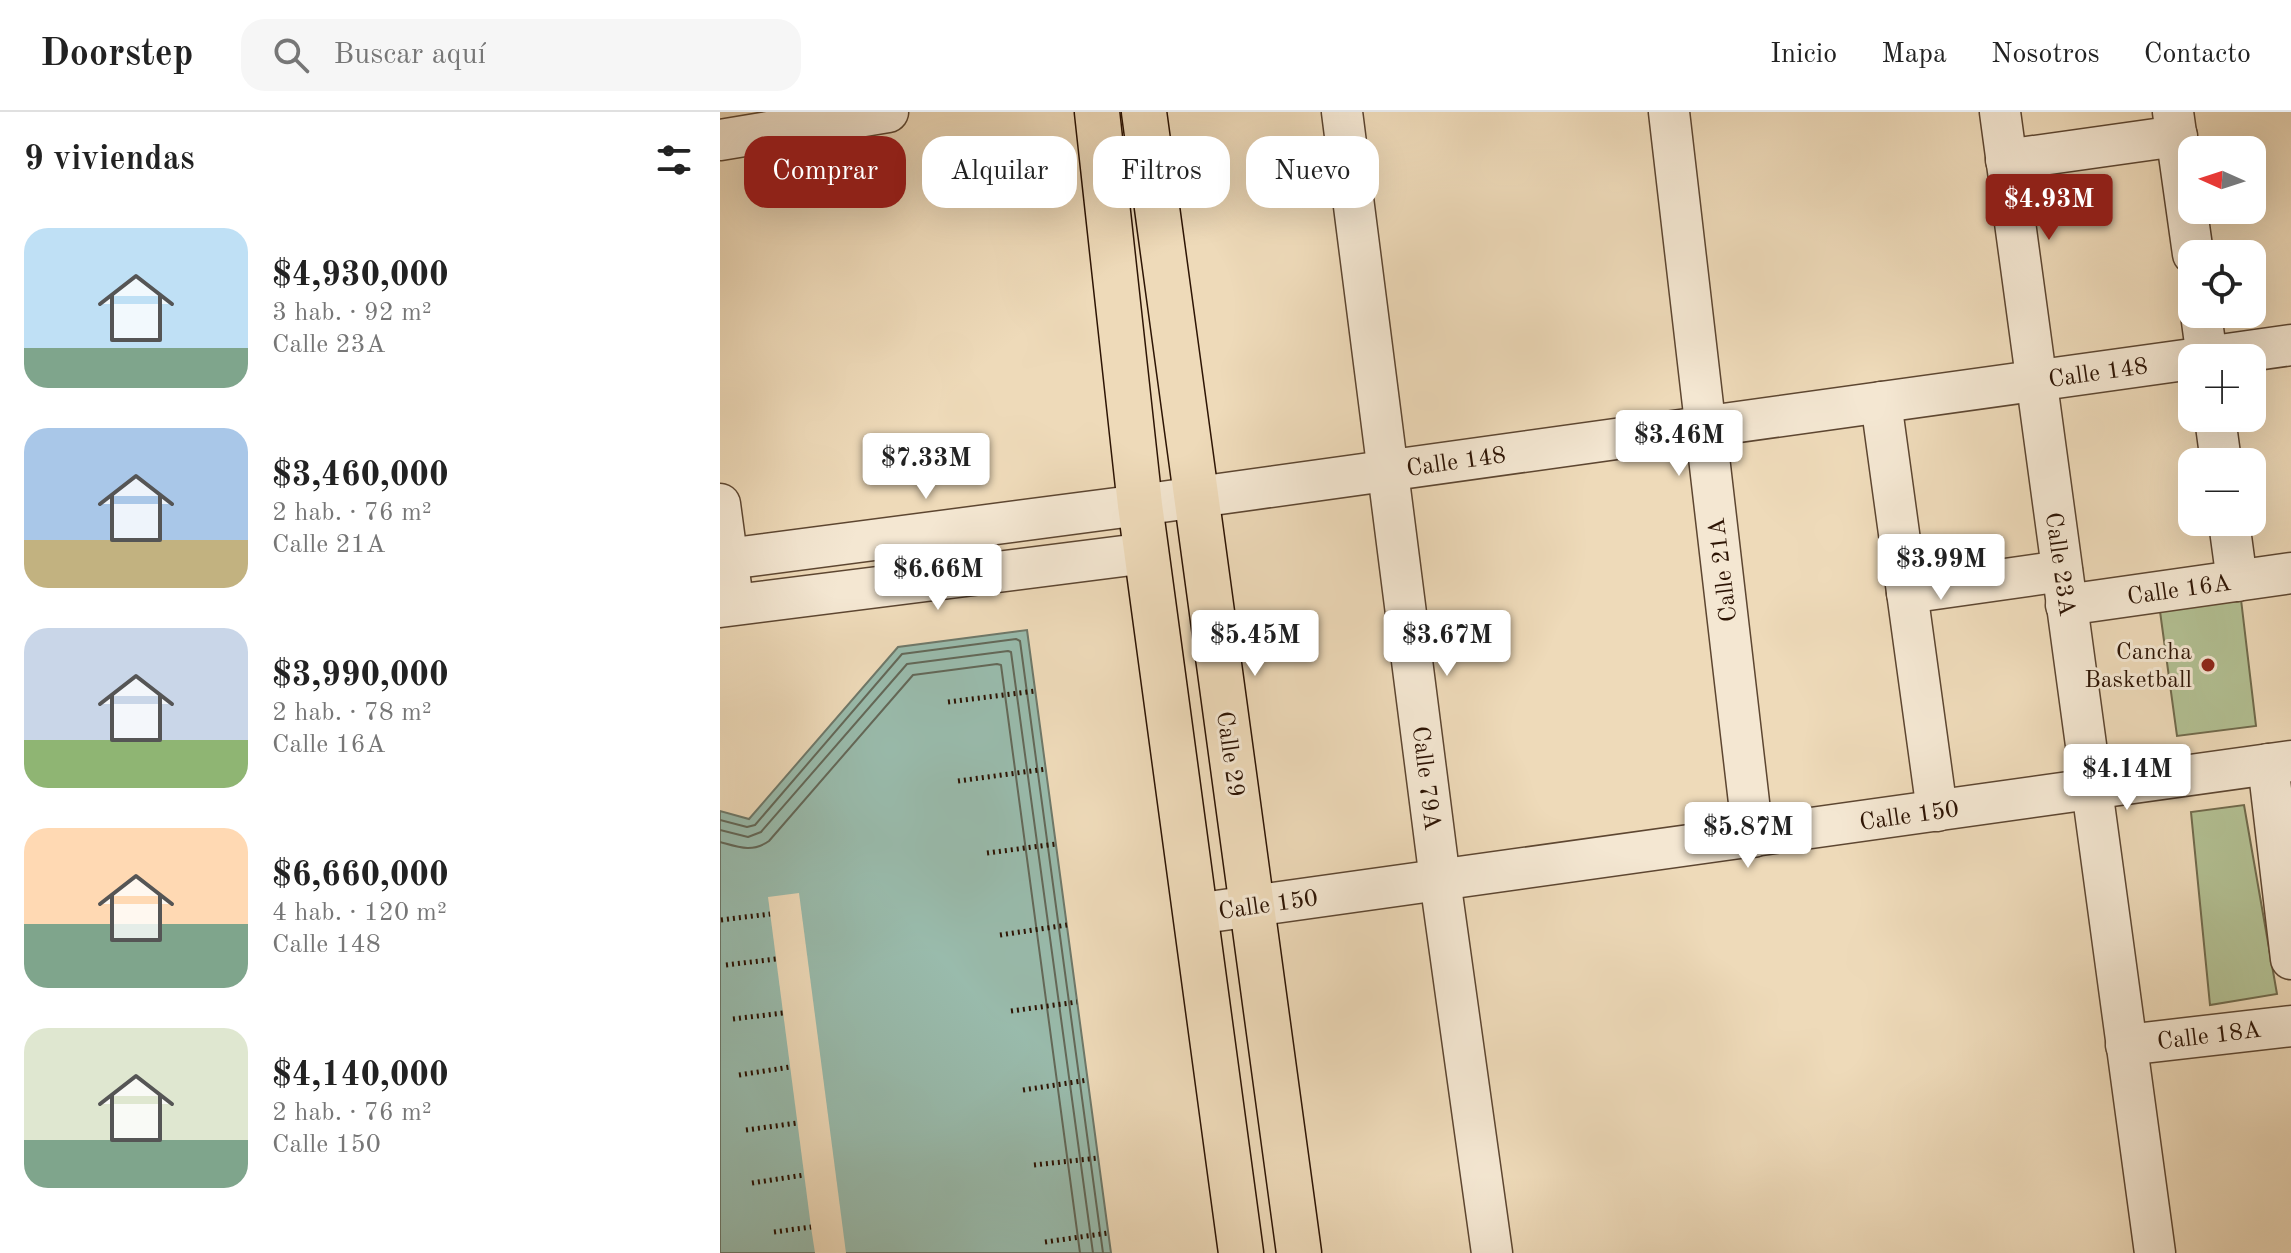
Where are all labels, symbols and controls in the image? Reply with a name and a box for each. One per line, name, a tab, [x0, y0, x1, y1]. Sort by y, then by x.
search box	[241, 19, 801, 91]
icon: search	[269, 33, 313, 77]
text: Doorstep	[40, 36, 193, 74]
text: Buscar aquí	[333, 40, 486, 70]
text: Inicio	[1770, 41, 1837, 69]
text: Mapa	[1881, 41, 1947, 69]
text: Nosotros	[1991, 41, 2100, 69]
text: Contacto	[2144, 41, 2251, 69]
chip: Comprar	[744, 136, 906, 208]
chip: Alquilar	[922, 136, 1077, 208]
chip: Filtros	[1093, 136, 1230, 208]
chip: Nuevo	[1246, 136, 1379, 208]
north arrow	[2178, 136, 2266, 224]
map controls	[2178, 136, 2266, 536]
icon: filters	[652, 138, 696, 182]
text: 9 viviendas	[24, 143, 195, 177]
pin: $4.93M	[1984, 174, 2114, 242]
text: $4.93M	[2004, 187, 2094, 213]
button: locate	[2178, 240, 2266, 328]
text: $4,930,000	[272, 259, 449, 293]
icon: home	[88, 260, 184, 356]
text: 3 hab. · 92 m²	[272, 300, 432, 326]
text: Calle 23A	[272, 332, 386, 358]
button: +	[2178, 344, 2266, 432]
street label: Calle 148	[2047, 355, 2150, 393]
pin: $3.46M	[1614, 410, 1744, 478]
text: $3.46M	[1634, 423, 1724, 449]
pin: $7.33M	[861, 433, 991, 501]
street label: Calle 148	[1405, 444, 1508, 482]
text: $7.33M	[881, 446, 971, 472]
button: −	[2178, 448, 2266, 536]
text: $3,460,000	[272, 459, 449, 493]
icon: home	[88, 460, 184, 556]
text: 2 hab. · 76 m²	[272, 500, 432, 526]
street label: Calle 23A	[2040, 511, 2078, 618]
street label: Calle 21A	[1706, 516, 1742, 623]
text: Calle 21A	[272, 532, 386, 558]
pin: $3.99M	[1876, 534, 2006, 602]
pin: $6.66M	[873, 544, 1003, 612]
text: $3.99M	[1896, 547, 1986, 573]
text: $6.66M	[893, 557, 983, 583]
street label: Calle 16A	[2126, 572, 2233, 610]
pin: $5.45M	[1190, 610, 1320, 678]
pin: $3.67M	[1382, 610, 1512, 678]
text: $5.45M	[1210, 623, 1300, 649]
text: $3.67M	[1402, 623, 1492, 649]
place label: Cancha Basketball	[2084, 641, 2192, 693]
marker: Cancha Basketball	[2199, 656, 2217, 674]
text: $3,990,000	[272, 659, 449, 693]
icon: home	[88, 660, 184, 756]
text: 2 hab. · 78 m²	[272, 700, 432, 726]
street label: Calle 29	[1211, 710, 1247, 799]
street label: Calle 79A	[1407, 725, 1443, 832]
text: Calle 16A	[272, 732, 386, 758]
pin: $4.14M	[2062, 744, 2192, 812]
text: $4.14M	[2082, 757, 2172, 783]
street label: Calle 150	[1858, 798, 1961, 836]
pin: $5.87M	[1683, 802, 1813, 870]
text: $5.87M	[1703, 815, 1793, 841]
text: $6,660,000	[272, 859, 449, 893]
icon: home	[88, 860, 184, 956]
street label: Calle 150	[1217, 887, 1320, 925]
text: 4 hab. · 120 m²	[272, 900, 447, 926]
text: Calle 148	[272, 932, 381, 958]
street label: Calle 18A	[2156, 1019, 2263, 1055]
text: $4,140,000	[272, 1059, 449, 1093]
icon: home	[88, 1060, 184, 1156]
text: 2 hab. · 76 m²	[272, 1100, 432, 1126]
text: Calle 150	[272, 1132, 381, 1158]

